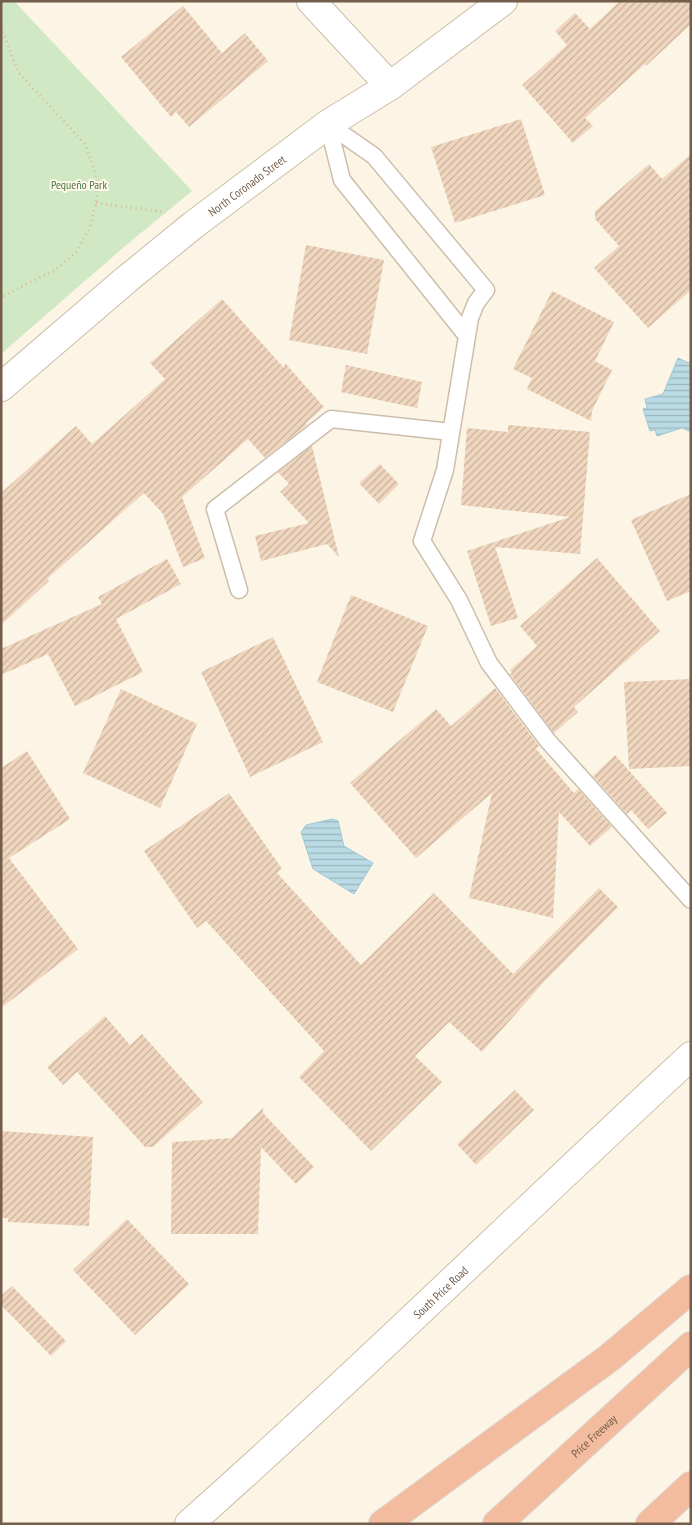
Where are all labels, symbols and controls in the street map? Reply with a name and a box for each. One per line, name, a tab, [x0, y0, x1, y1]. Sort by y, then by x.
street label: North Coronado Street	[205, 151, 289, 219]
park label: Pequeño Park	[51, 177, 107, 192]
street label: South Price Road	[410, 1263, 471, 1321]
street label: Price Freeway	[567, 1410, 620, 1460]

